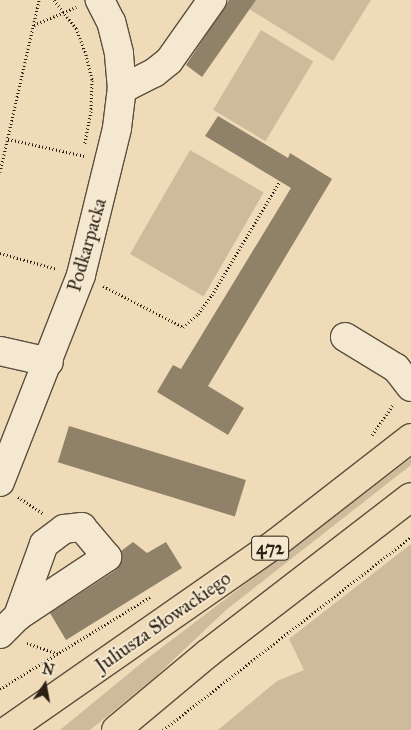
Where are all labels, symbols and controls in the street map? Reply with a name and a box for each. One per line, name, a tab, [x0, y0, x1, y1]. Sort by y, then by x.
street label: Podkarpacka	[63, 196, 111, 294]
road number: 472	[250, 532, 290, 564]
street label: Juliusza Słowackiego	[91, 567, 235, 677]
north arrow	[20, 660, 70, 710]
text: N	[41, 660, 56, 679]

